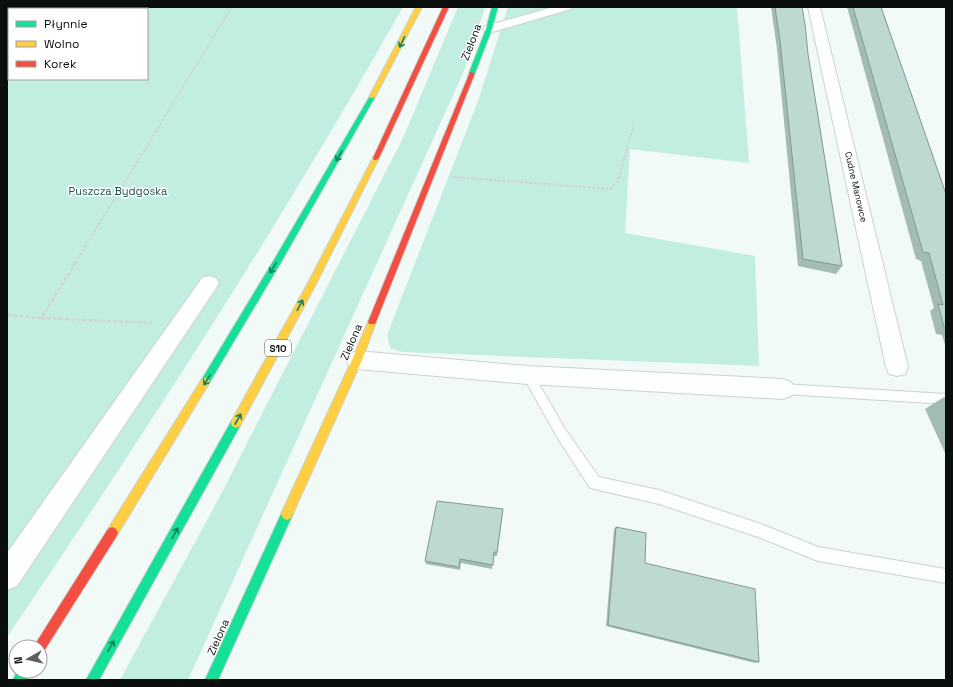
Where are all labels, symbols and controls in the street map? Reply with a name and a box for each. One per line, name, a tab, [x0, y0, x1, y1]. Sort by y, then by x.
legend	[8, 8, 148, 80]
text: Płynnie	[44, 16, 88, 32]
street label: Zielona	[458, 21, 485, 62]
text: Wolno	[44, 36, 79, 52]
one-way arrow	[398, 36, 405, 48]
text: Korek	[44, 56, 77, 72]
one-way arrow	[334, 149, 342, 161]
street label: Cudne Manowce	[842, 151, 870, 223]
park label: Puszcza Bydgoska	[69, 184, 168, 198]
one-way arrow	[269, 262, 277, 274]
one-way arrow	[297, 299, 305, 311]
street label: Zielona	[337, 321, 365, 362]
road number: S10	[265, 340, 291, 356]
one-way arrow	[202, 374, 210, 386]
one-way arrow	[235, 413, 243, 425]
one-way arrow	[171, 527, 179, 539]
street label: Zielona	[204, 616, 232, 657]
north arrow	[8, 639, 48, 679]
one-way arrow	[108, 640, 116, 652]
text: N	[11, 656, 26, 665]

